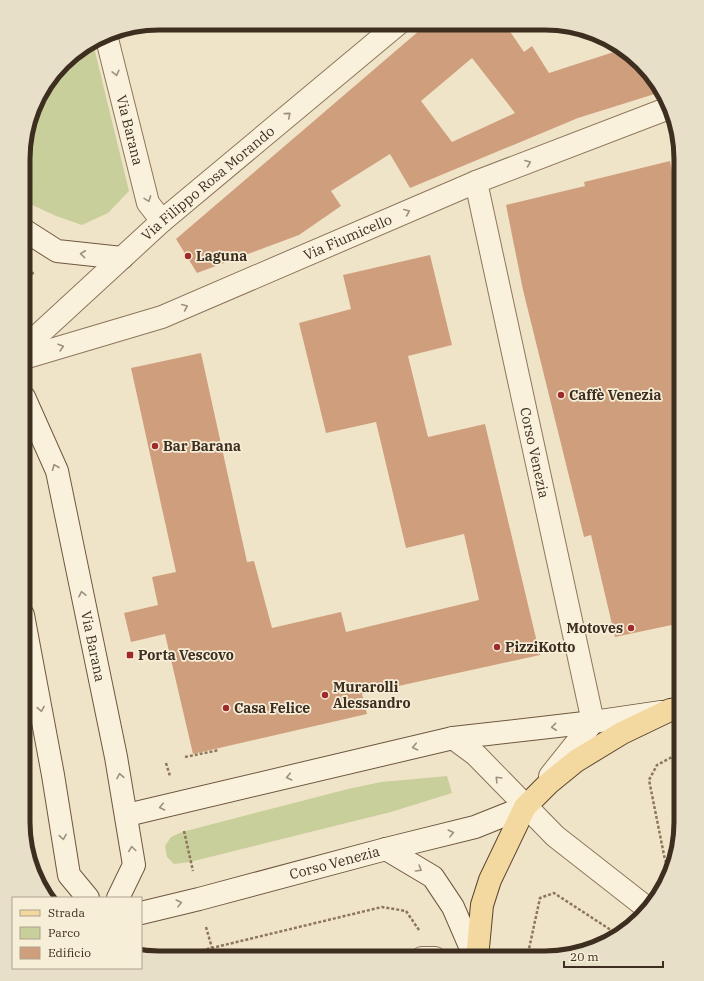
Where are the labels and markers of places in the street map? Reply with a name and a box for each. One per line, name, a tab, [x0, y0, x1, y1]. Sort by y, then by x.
place label: Laguna	[196, 247, 247, 265]
marker: Laguna	[183, 251, 193, 261]
place label: Caffè Venezia	[569, 386, 661, 404]
marker: Caffè Venezia	[556, 390, 566, 400]
place label: Bar Barana	[163, 437, 241, 455]
marker: Bar Barana	[150, 441, 160, 451]
place label: Motoves	[566, 619, 623, 637]
marker: Motoves	[626, 623, 636, 633]
place label: PizziKotto	[505, 638, 575, 656]
marker: PizziKotto	[492, 642, 502, 652]
place label: Porta Vescovo	[138, 646, 234, 664]
marker: Porta Vescovo	[125, 650, 135, 660]
place label: Murarolli Alessandro	[333, 678, 411, 712]
marker: Murarolli Alessandro	[320, 690, 330, 700]
place label: Casa Felice	[234, 699, 310, 717]
marker: Casa Felice	[221, 703, 231, 713]

